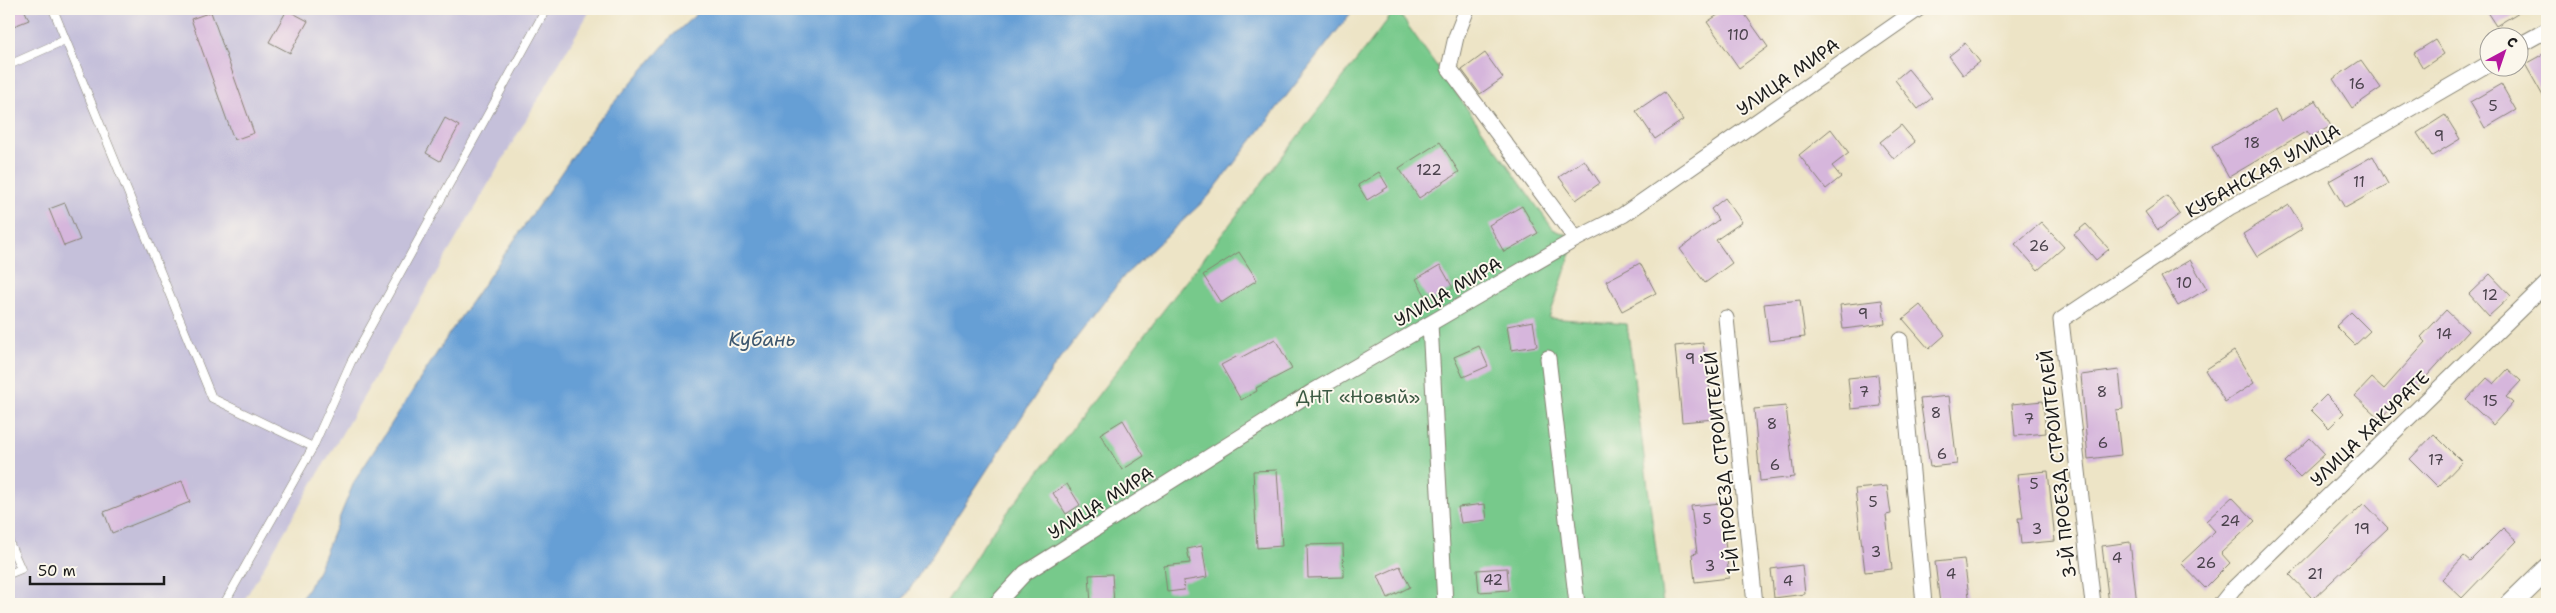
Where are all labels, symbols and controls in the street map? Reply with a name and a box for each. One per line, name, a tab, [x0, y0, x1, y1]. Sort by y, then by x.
house number: 110	[1727, 25, 1749, 45]
north arrow	[2478, 28, 2528, 78]
text: С	[2503, 32, 2521, 52]
street label: УЛИЦА МИРА	[1732, 33, 1844, 121]
house number: 16	[2349, 74, 2365, 94]
house number: 5	[2488, 96, 2498, 116]
street label: КУБАНСКАЯ УЛИЦА	[2181, 118, 2345, 224]
house number: 9	[2434, 126, 2444, 146]
house number: 18	[2244, 133, 2260, 153]
house number: 122	[1416, 160, 1442, 180]
house number: 11	[2353, 172, 2365, 192]
house number: 26	[2029, 236, 2049, 256]
street label: УЛИЦА МИРА	[1390, 252, 1506, 332]
house number: 10	[2176, 273, 2192, 293]
house number: 12	[2482, 285, 2498, 305]
house number: 9	[1858, 304, 1868, 324]
house number: 14	[2436, 324, 2452, 344]
water label: Кубань	[729, 327, 796, 352]
house number: 9	[1685, 349, 1695, 369]
street label: 3-Й ПРОЕЗД СТРОИТЕЛЕЙ	[2035, 349, 2081, 579]
street label: 1-Й ПРОЕЗД СТРОИТЕЛЕЙ	[1698, 350, 1746, 576]
street label: УЛИЦА ХАКУРАТЕ	[2305, 366, 2435, 492]
house number: 7	[1859, 382, 1869, 402]
house number: 8	[2097, 382, 2107, 402]
park label: ДНТ «Новый»	[1296, 385, 1420, 409]
house number: 15	[2482, 391, 2498, 411]
house number: 8	[1931, 403, 1941, 423]
house number: 7	[2024, 409, 2034, 429]
house number: 8	[1767, 414, 1777, 434]
house number: 6	[2098, 433, 2108, 453]
house number: 6	[1937, 444, 1947, 464]
house number: 17	[2428, 450, 2444, 470]
house number: 6	[1770, 455, 1780, 475]
street label: УЛИЦА МИРА	[1044, 461, 1158, 545]
house number: 5	[2029, 474, 2039, 494]
house number: 5	[1868, 492, 1878, 512]
house number: 5	[1702, 509, 1712, 529]
house number: 24	[2220, 511, 2240, 531]
house number: 19	[2354, 519, 2370, 539]
house number: 3	[2032, 520, 2042, 538]
house number: 3	[1871, 542, 1881, 562]
house number: 4	[2112, 548, 2122, 568]
scale bar	[30, 553, 164, 585]
house number: 26	[2196, 553, 2216, 573]
house number: 3	[1705, 556, 1715, 576]
text: 50 m	[38, 561, 76, 581]
house number: 4	[1946, 564, 1956, 584]
house number: 21	[2307, 564, 2323, 584]
house number: 42	[1483, 570, 1503, 590]
house number: 4	[1783, 571, 1793, 591]

